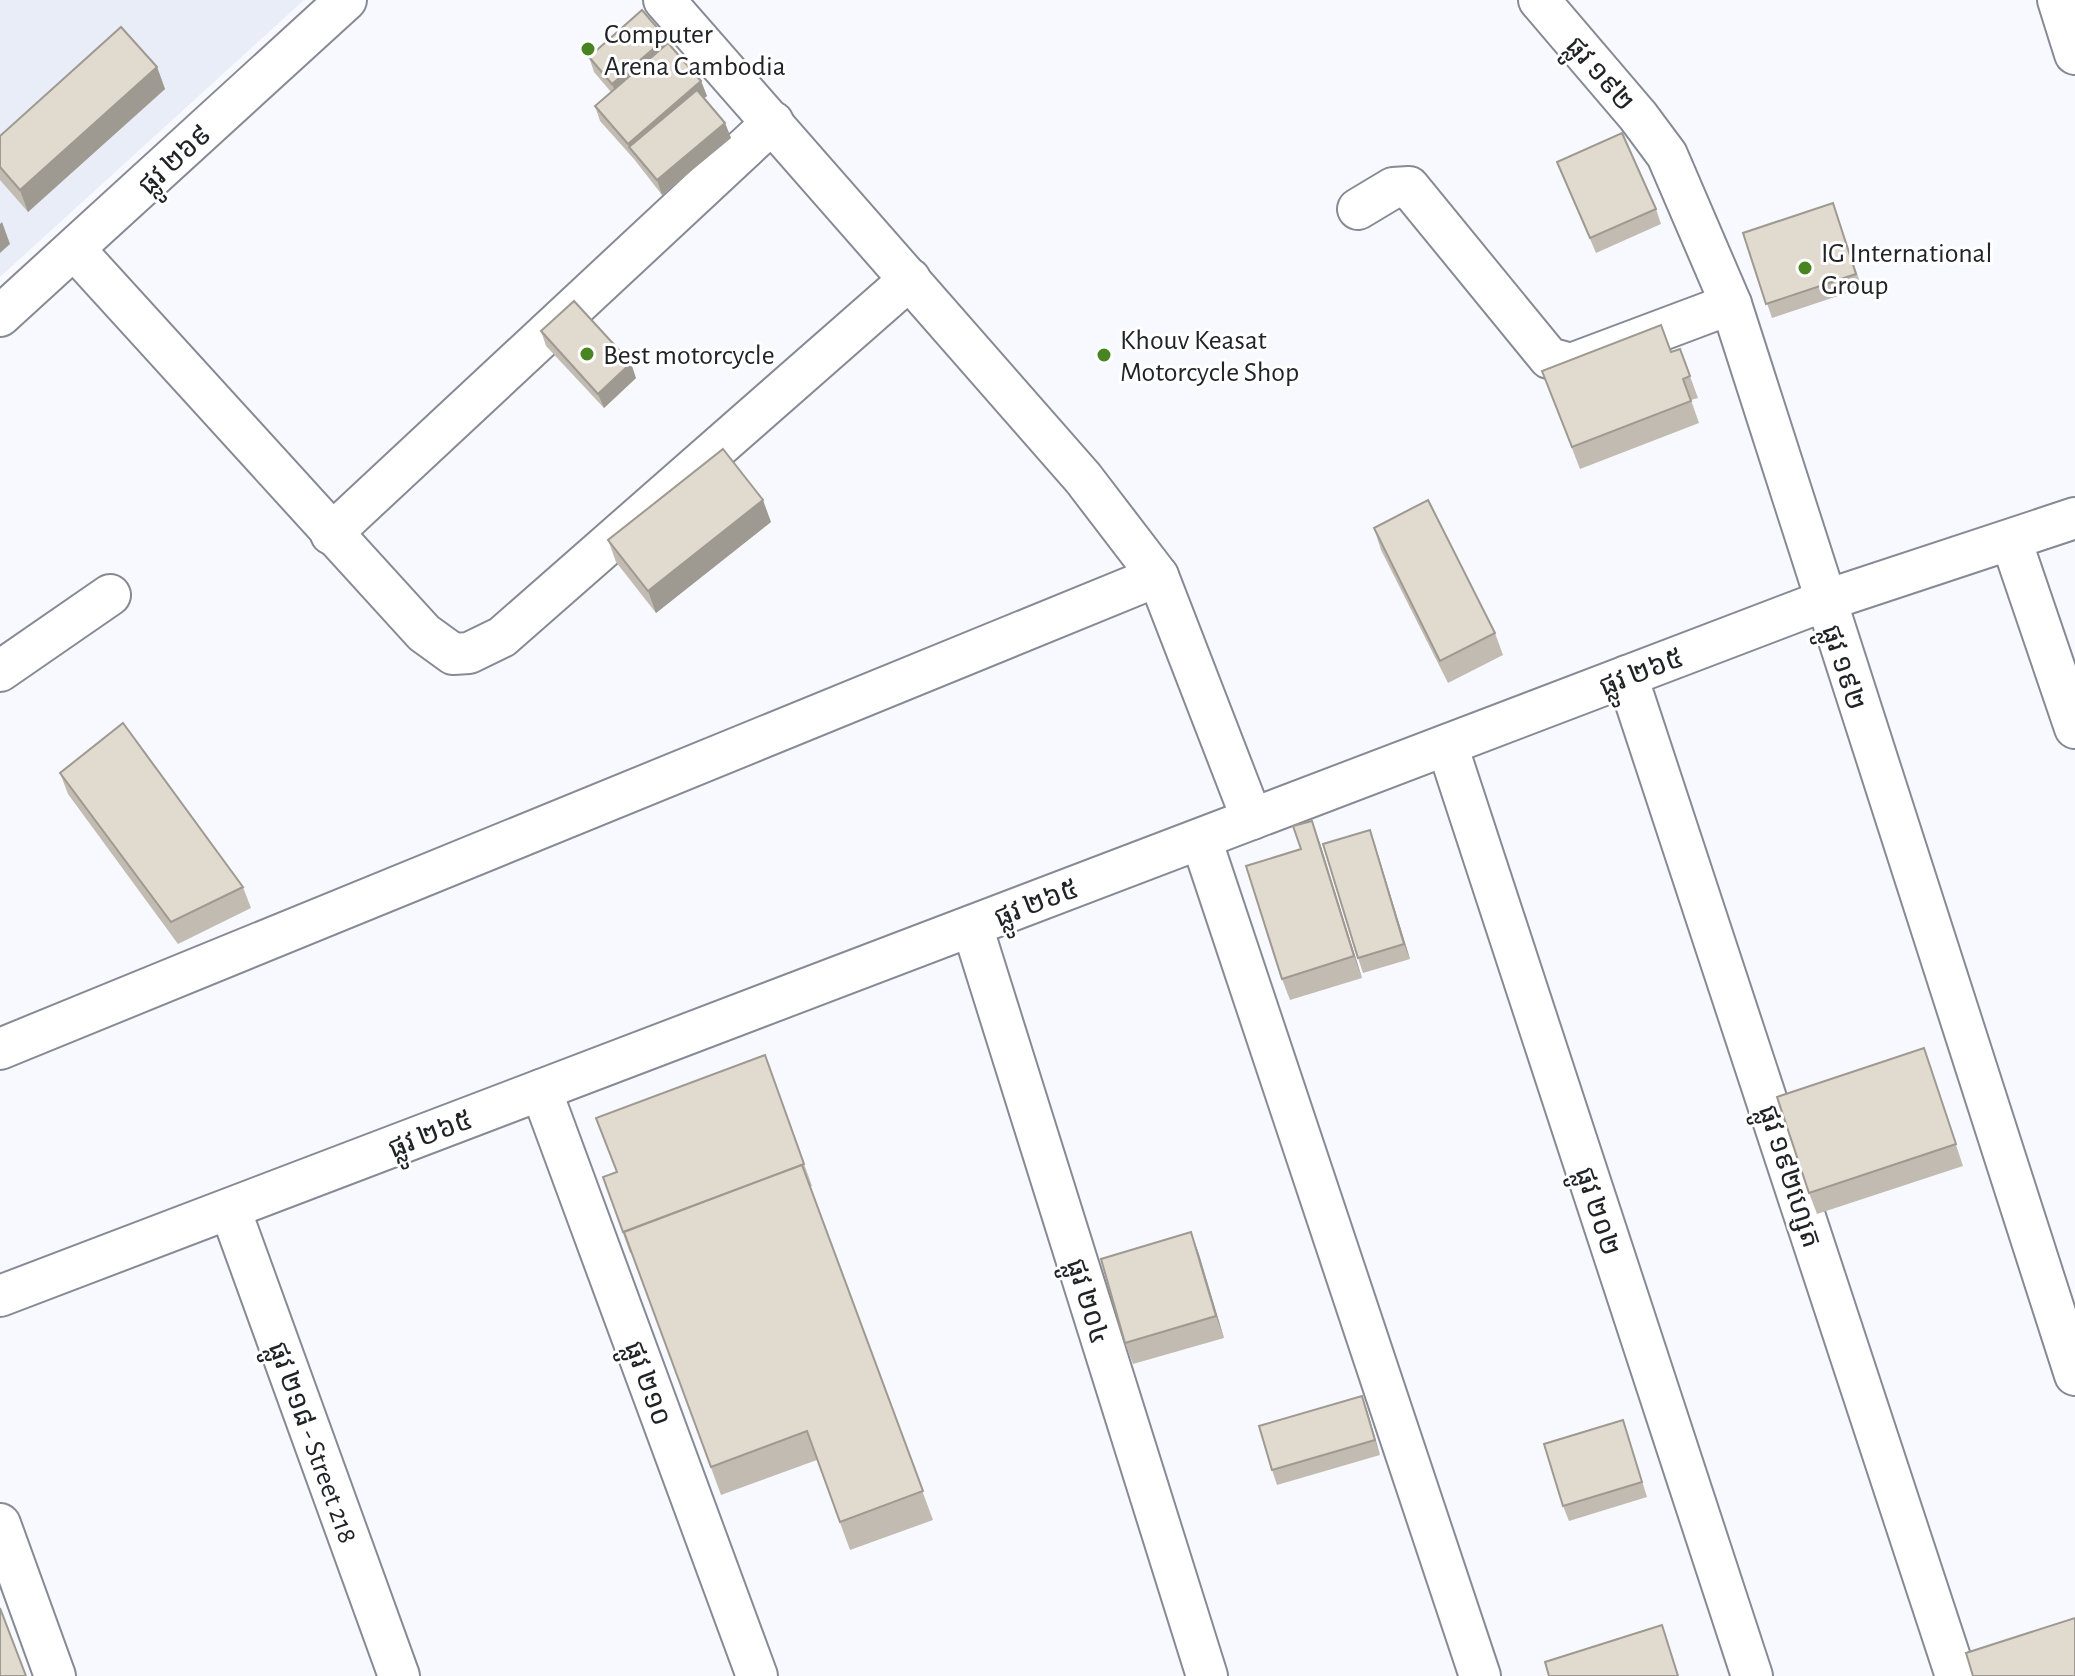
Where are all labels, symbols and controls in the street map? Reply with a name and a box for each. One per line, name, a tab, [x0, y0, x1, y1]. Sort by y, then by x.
place label: Computer Arena Cambodia	[604, 21, 786, 81]
street label: ផ្លូវ ១៩២	[1553, 32, 1639, 123]
marker: Computer Arena Cambodia	[579, 40, 597, 58]
street label: ផ្លូវ ២៦៩	[134, 120, 223, 208]
place label: IG International Group	[1821, 240, 1992, 300]
marker: IG International Group	[1796, 259, 1814, 277]
place label: Khouv Keasat Motorcycle Shop	[1120, 327, 1299, 387]
place label: Best motorcycle	[603, 342, 775, 370]
marker: Best motorcycle	[578, 345, 596, 363]
marker: Khouv Keasat Motorcycle Shop	[1095, 346, 1113, 364]
street label: ផ្លូវ ១៩២	[1807, 621, 1870, 717]
street label: ផ្លូវ ២៦៥	[1596, 644, 1691, 710]
street label: ផ្លូវ ២៦៥	[991, 875, 1086, 941]
street label: ផ្លូវ ១៩២ហ្សេត	[1744, 1102, 1825, 1254]
street label: ផ្លូវ ២៦៥	[385, 1106, 480, 1172]
street label: ផ្លូវ ២០២	[1561, 1164, 1625, 1262]
street label: ផ្លូវ ២០៤	[1052, 1255, 1113, 1351]
street label: ផ្លូវ ២១០	[610, 1337, 675, 1433]
street label: ផ្លូវ ២១៨ - Street 218	[254, 1338, 362, 1550]

